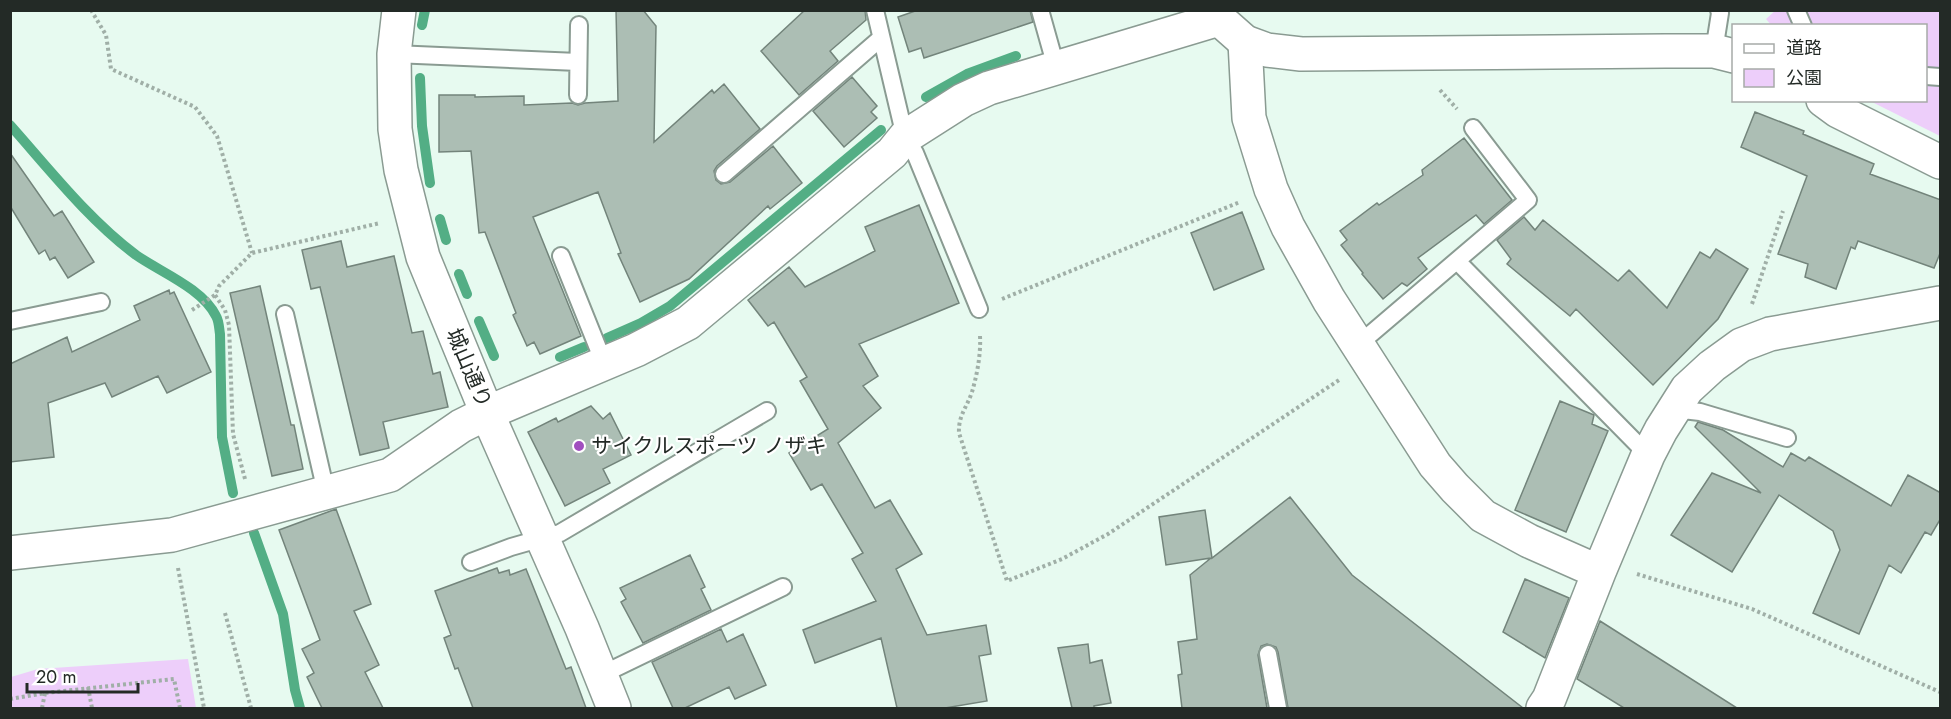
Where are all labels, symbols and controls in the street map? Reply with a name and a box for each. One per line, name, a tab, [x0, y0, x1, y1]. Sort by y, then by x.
legend	[1732, 24, 1927, 102]
text: 道路	[1786, 35, 1822, 61]
text: 公園	[1786, 65, 1822, 91]
street label: 城山通り	[439, 323, 499, 413]
place label: サイクルスポーツ ノザキ	[591, 431, 827, 461]
marker: サイクルスポーツ ノザキ	[572, 439, 586, 453]
scale bar	[27, 656, 138, 694]
text: 20 m	[36, 664, 76, 690]

